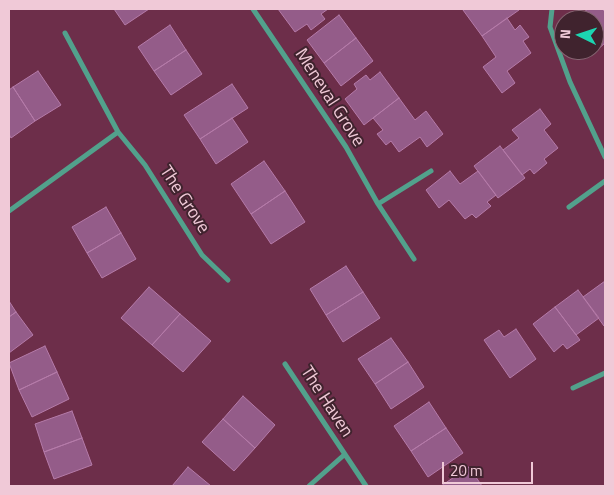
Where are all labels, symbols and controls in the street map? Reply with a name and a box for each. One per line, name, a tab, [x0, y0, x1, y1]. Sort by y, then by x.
north arrow	[554, 10, 604, 60]
text: N	[554, 28, 575, 40]
street label: Meneval Grove	[289, 45, 369, 151]
street label: The Grove	[154, 162, 214, 238]
street label: The Haven	[295, 362, 357, 442]
scale bar	[444, 452, 535, 484]
text: 20 m	[450, 459, 483, 482]

